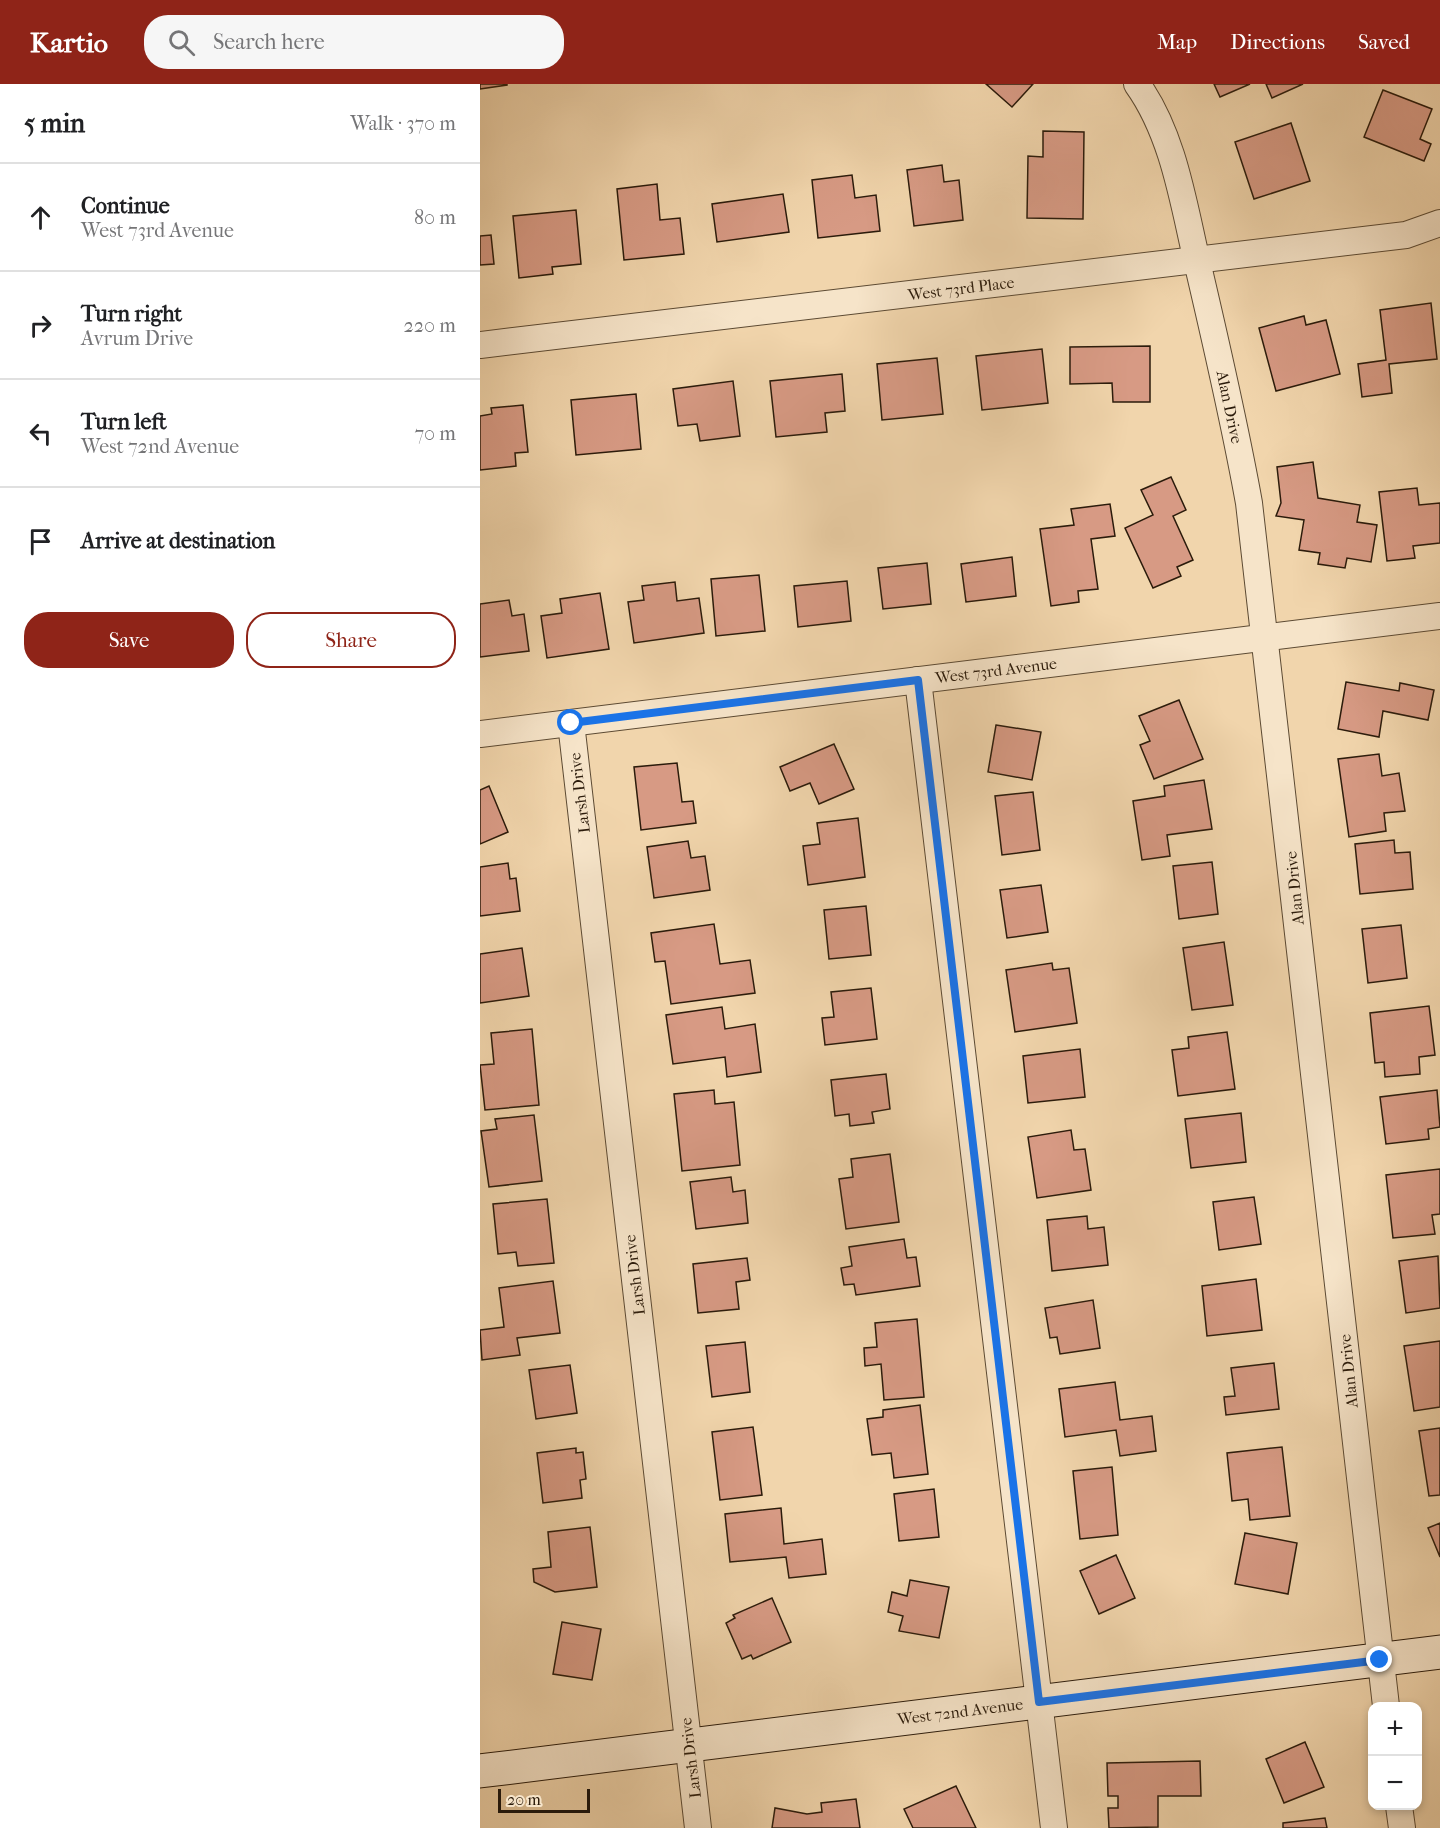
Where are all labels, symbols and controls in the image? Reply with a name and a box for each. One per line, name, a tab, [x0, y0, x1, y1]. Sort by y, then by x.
search box	[144, 15, 564, 69]
text: Kartio	[30, 26, 108, 59]
icon: search	[165, 26, 198, 59]
text: Search here	[213, 29, 325, 55]
text: Map	[1157, 30, 1197, 54]
text: Directions	[1230, 30, 1325, 54]
text: Saved	[1358, 30, 1410, 54]
text: 5 min	[24, 108, 85, 139]
text: Walk · 370 m	[350, 112, 456, 135]
text: Continue	[81, 193, 170, 219]
icon: ahead	[24, 201, 57, 234]
text: 80 m	[414, 206, 456, 229]
text: West 73rd Avenue	[81, 219, 234, 242]
street label: West 73rd Place	[906, 273, 1015, 305]
text: Turn right	[81, 301, 182, 327]
icon: right	[24, 309, 57, 342]
text: 220 m	[403, 314, 456, 337]
text: Avrum Drive	[81, 327, 193, 350]
street label: Alan Drive	[1212, 368, 1247, 445]
text: Turn left	[81, 409, 167, 435]
icon: left	[24, 417, 57, 450]
text: 70 m	[414, 422, 456, 445]
text: West 72nd Avenue	[81, 435, 239, 458]
icon: arrive	[24, 525, 57, 558]
text: Arrive at destination	[81, 528, 275, 554]
button: Save	[24, 612, 234, 668]
button: Share	[246, 612, 456, 668]
street label: West 73rd Avenue	[933, 654, 1058, 687]
route start	[557, 709, 583, 735]
street label: Larsh Drive	[565, 751, 594, 834]
street label: Alan Drive	[1281, 850, 1308, 927]
street label: Larsh Drive	[620, 1233, 649, 1316]
street label: Alan Drive	[1335, 1333, 1362, 1410]
route end	[1366, 1646, 1392, 1672]
street label: West 72nd Avenue	[895, 1694, 1024, 1729]
map controls	[1368, 1702, 1422, 1810]
button: +	[1368, 1702, 1422, 1756]
street label: Larsh Drive	[676, 1716, 705, 1799]
button: −	[1368, 1756, 1422, 1810]
scale bar	[498, 1786, 590, 1814]
text: 20 m	[507, 1790, 541, 1809]

